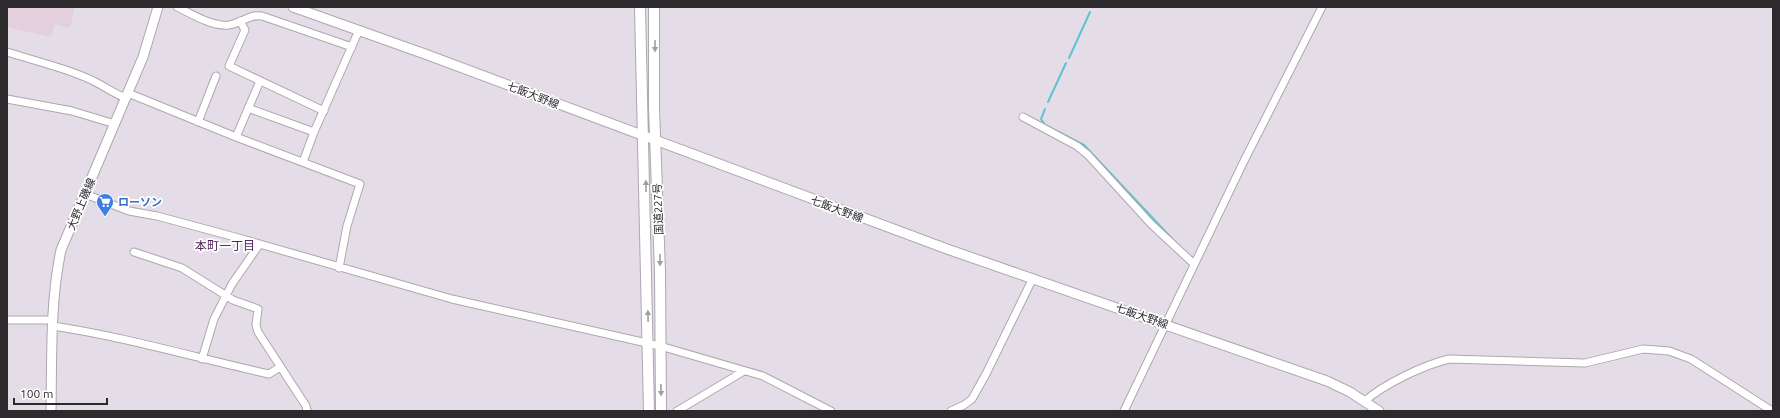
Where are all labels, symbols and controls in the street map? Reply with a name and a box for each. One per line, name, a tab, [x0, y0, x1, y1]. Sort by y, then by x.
one-way arrow	[652, 40, 658, 53]
street label: 七飯大野線	[505, 80, 561, 110]
street label: 大野上磯線	[65, 176, 97, 232]
one-way arrow	[642, 180, 649, 192]
street label: 国道227号	[651, 183, 665, 235]
supermarket icon: ローソン	[95, 192, 115, 217]
street label: 七飯大野線	[809, 194, 865, 224]
place label: ローソン	[118, 196, 162, 208]
district label: 本町一丁目	[195, 239, 255, 252]
one-way arrow	[657, 254, 663, 267]
street label: 七飯大野線	[1114, 301, 1170, 331]
one-way arrow	[645, 309, 651, 322]
scale bar	[14, 380, 107, 406]
one-way arrow	[658, 384, 664, 397]
text: 100 m	[20, 387, 53, 400]

